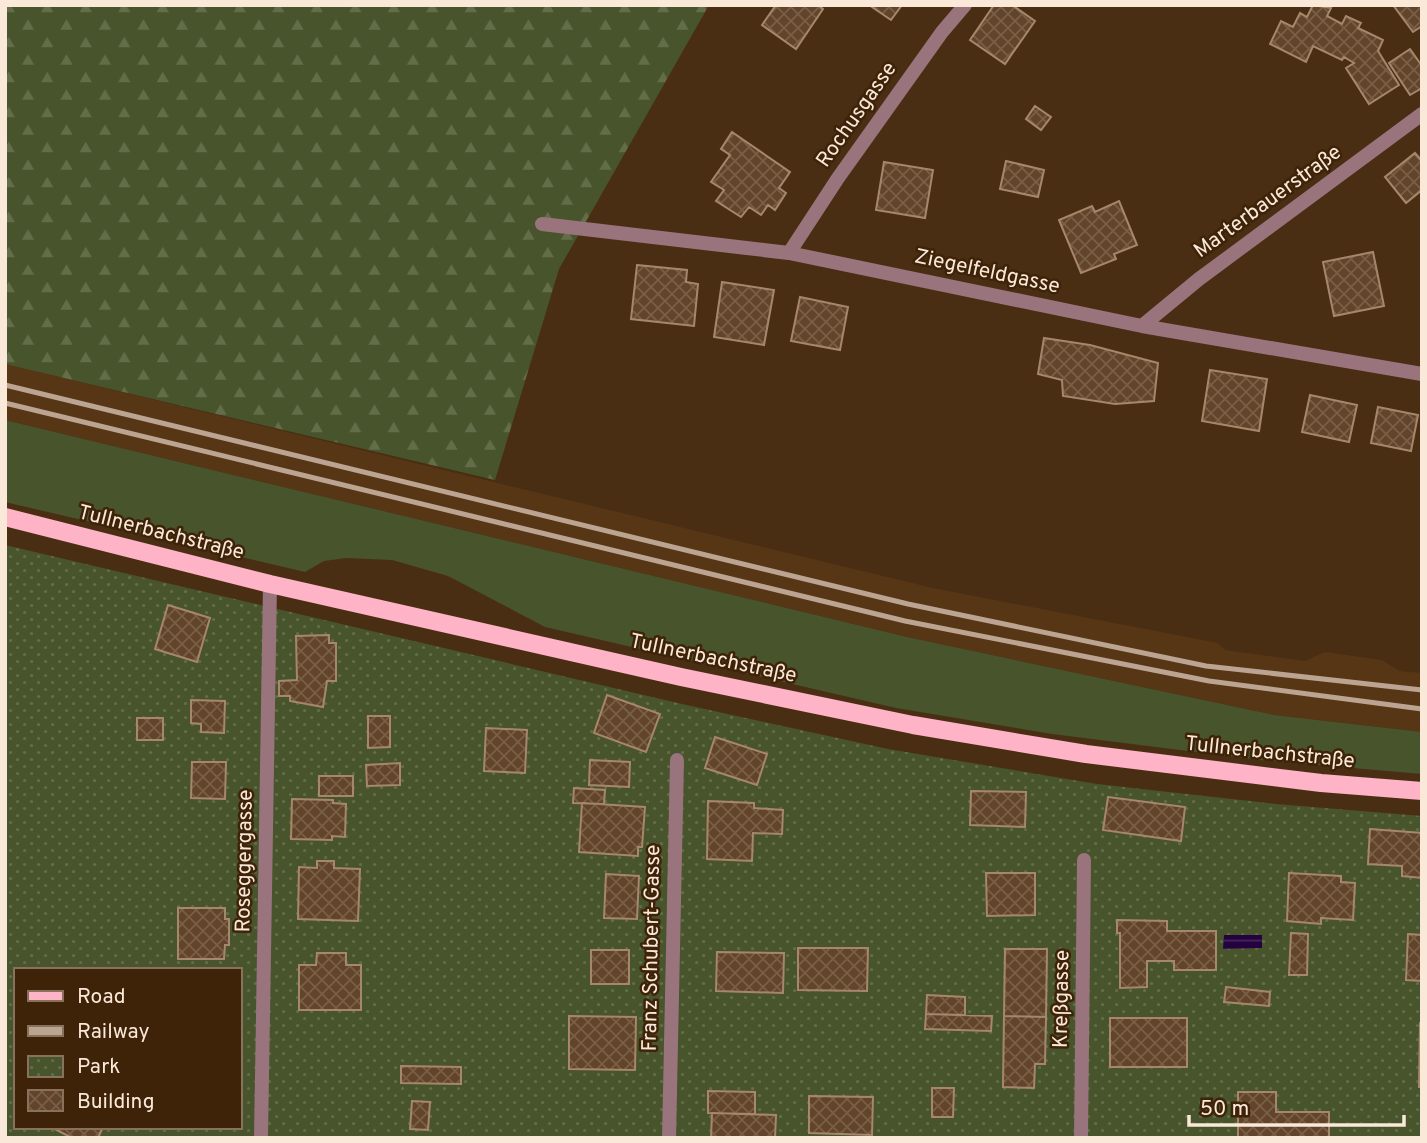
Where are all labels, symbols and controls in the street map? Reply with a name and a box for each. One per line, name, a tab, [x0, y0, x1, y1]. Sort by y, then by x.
street label: Rochusgasse	[811, 57, 903, 173]
street label: Marterbauerstraße	[1189, 139, 1347, 265]
street label: Ziegelfeldgasse	[912, 243, 1062, 301]
street label: Tullnerbachstraße	[75, 499, 247, 567]
street label: Tullnerbachstraße	[627, 628, 799, 690]
street label: Tullnerbachstraße	[1184, 731, 1356, 775]
street label: Roseggergasse	[230, 789, 260, 933]
street label: Franz Schubert-Gasse	[637, 844, 667, 1052]
street label: Kreßgasse	[1048, 950, 1076, 1048]
legend	[14, 968, 242, 1129]
text: Road	[77, 984, 126, 1011]
text: Railway	[77, 1019, 150, 1046]
text: Park	[77, 1054, 120, 1081]
scale bar	[1189, 1084, 1404, 1128]
text: Building	[77, 1089, 155, 1116]
text: 50 m	[1200, 1096, 1249, 1123]

